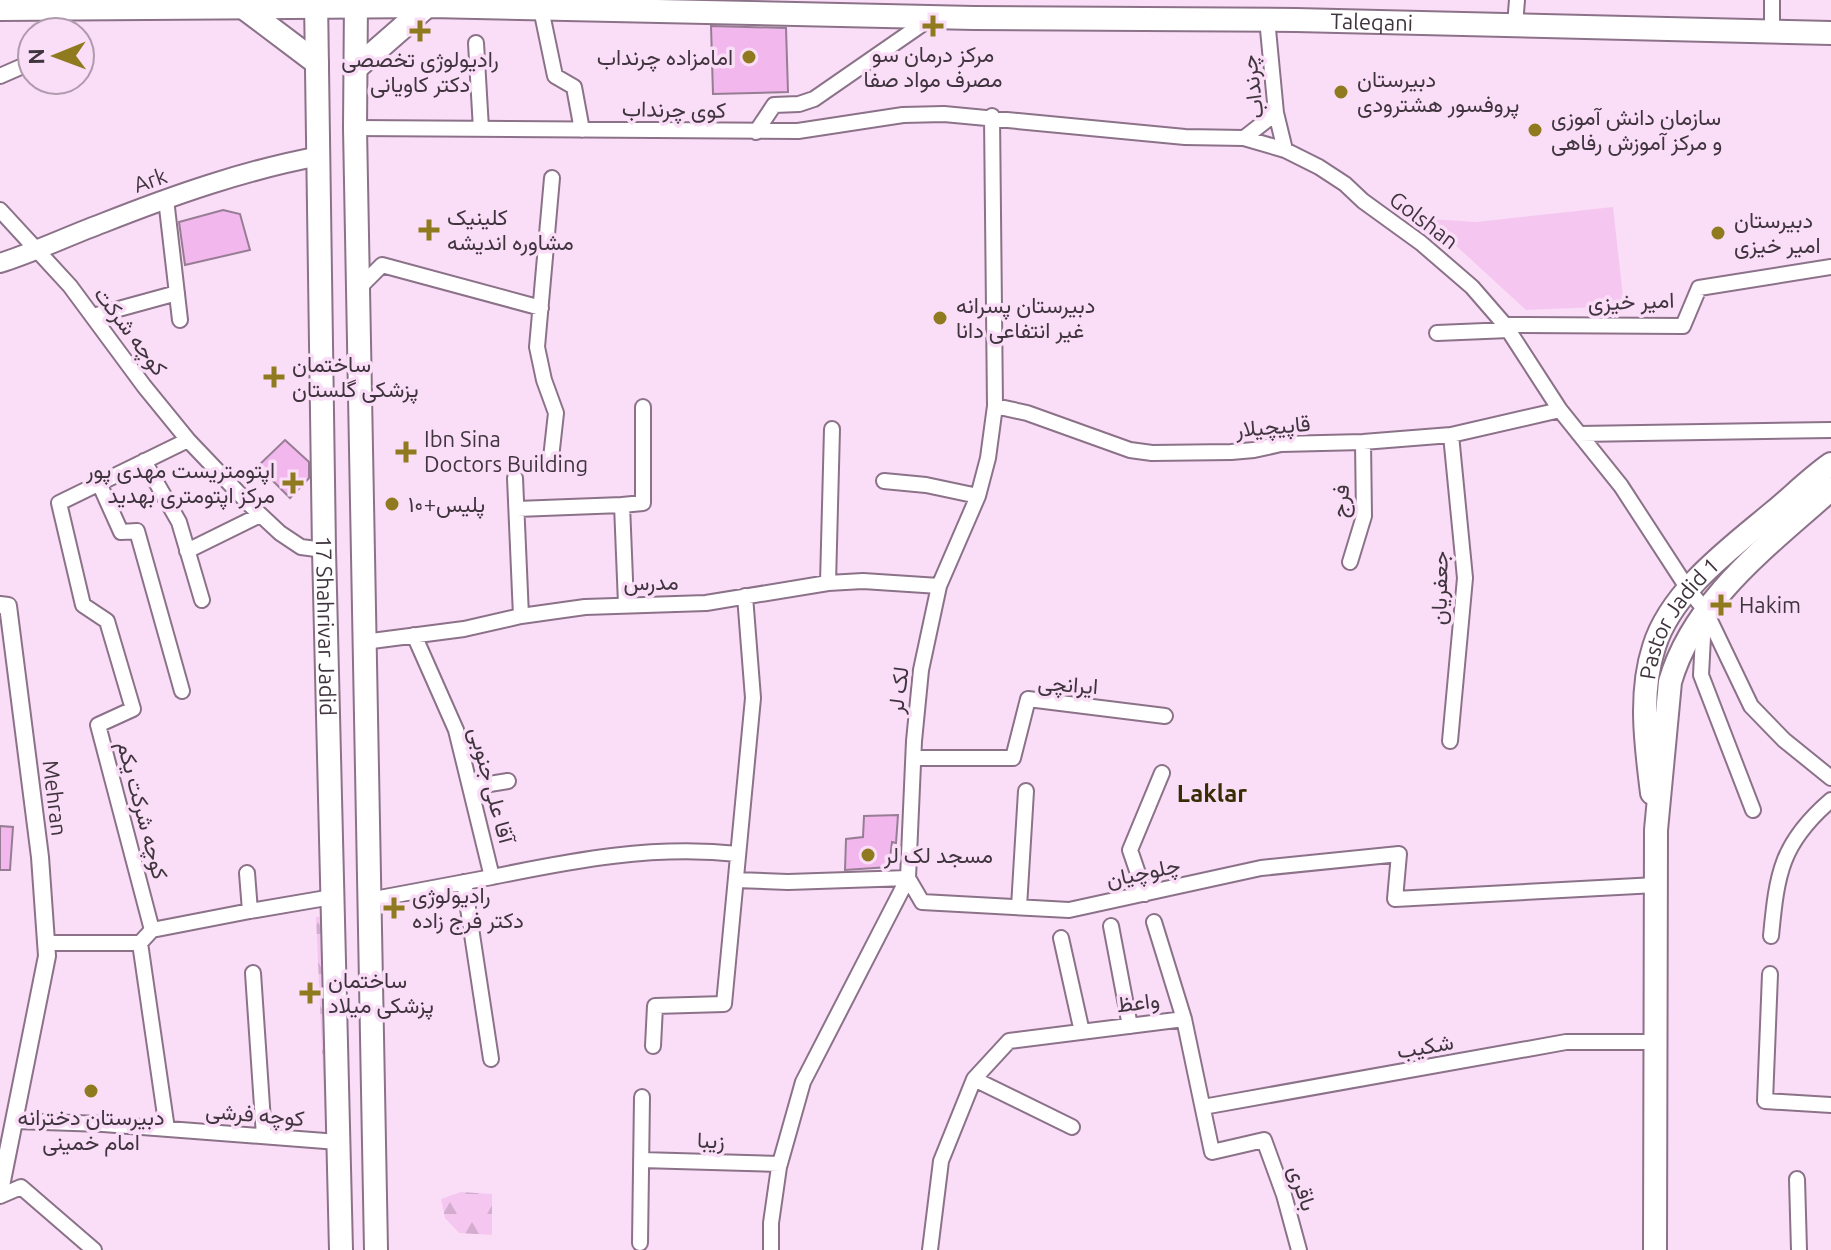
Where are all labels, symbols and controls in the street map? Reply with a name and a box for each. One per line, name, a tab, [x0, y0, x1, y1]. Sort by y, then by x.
street label: Taleqani	[1330, 8, 1413, 35]
marker: مرکز درمان سو مصرف مواد صفا	[922, 15, 944, 37]
north arrow	[16, 16, 96, 96]
marker: رادیولوژی تخصصی دکتر کاویانی	[409, 20, 431, 42]
place label: مرکز درمان سو مصرف مواد صفا	[863, 41, 1003, 93]
place label: امامزاده چرنداب	[597, 44, 733, 72]
place label: رادیولوژی تخصصی دکتر کاویانی	[341, 46, 499, 98]
text: N	[23, 48, 48, 65]
marker: امامزاده چرنداب	[740, 48, 758, 66]
street label: چرنداب	[1235, 53, 1271, 120]
place label: دبیرستان پروفسور هشترودی	[1357, 66, 1519, 119]
marker: دبیرستان پروفسور هشترودی	[1332, 83, 1350, 101]
street label: کوی چرنداب	[622, 95, 727, 125]
place label: سازمان دانش آموزی و مرکز آموزش رفاهی	[1551, 104, 1722, 156]
marker: سازمان دانش آموزی و مرکز آموزش رفاهی	[1526, 121, 1544, 139]
street label: Ark	[130, 162, 170, 197]
street label: Golshan	[1385, 186, 1463, 253]
place label: کلینیک مشاوره اندیشه	[447, 204, 574, 256]
place label: دبیرستان امیر خیزی	[1734, 207, 1821, 259]
marker: کلینیک مشاوره اندیشه	[418, 219, 440, 241]
marker: دبیرستان امیر خیزی	[1709, 224, 1727, 242]
street label: کوچه شرکت	[88, 281, 173, 382]
street label: امیر خیزی	[1587, 286, 1675, 317]
place label: دبیرستان پسرانه غیر انتفاعی دانا	[956, 292, 1095, 344]
marker: دبیرستان پسرانه غیر انتفاعی دانا	[931, 309, 949, 327]
place label: ساختمان پزشکی گلستان	[292, 351, 419, 404]
marker: ساختمان پزشکی گلستان	[263, 366, 285, 388]
street label: قاپیچیلار	[1233, 410, 1312, 444]
place label: Ibn Sina Doctors Building	[424, 426, 588, 476]
marker: Ibn Sina Doctors Building	[395, 441, 417, 463]
place label: اپتومتریست مهدی پور مرکز اپتومتری بهدید	[85, 457, 275, 510]
marker: اپتومتریست مهدی پور مرکز اپتومتری بهدید	[282, 472, 304, 494]
street label: فرج	[1326, 483, 1356, 519]
place label: پلیس+۱۰	[408, 491, 485, 519]
marker: پلیس+۱۰	[383, 495, 401, 513]
street label: 17 Shahrivar Jadid	[312, 536, 341, 716]
street label: جعفریان	[1425, 551, 1454, 625]
street label: Pastor Jadid 1	[1634, 552, 1724, 681]
street label: مدرس	[623, 569, 679, 596]
place label: Hakim	[1739, 592, 1801, 617]
marker: Hakim	[1710, 594, 1732, 616]
street label: لک لر	[882, 665, 915, 716]
street label: ایرانچی	[1037, 669, 1099, 701]
street label: آقا علی جنوبی	[463, 724, 520, 848]
street label: کوچه شرکت یکم	[110, 738, 174, 883]
street label: Mehran	[38, 759, 73, 837]
district label: Laklar	[1177, 780, 1247, 807]
place label: مسجد لک لر	[883, 842, 993, 869]
marker: مسجد لک لر	[859, 846, 877, 864]
street label: چلوچیان	[1104, 851, 1183, 894]
place label: رادیولوژی دکتر فرج زاده	[412, 882, 524, 935]
marker: رادیولوژی دکتر فرج زاده	[383, 897, 405, 919]
place label: ساختمان پزشکی میلاد	[328, 967, 434, 1020]
marker: ساختمان پزشکی میلاد	[299, 982, 321, 1004]
street label: واعظ	[1115, 986, 1161, 1019]
street label: شکیب	[1395, 1028, 1455, 1064]
marker: دبیرستان دخترانه امام خمینی	[82, 1082, 100, 1100]
street label: کوچه فرشی	[204, 1097, 306, 1133]
place label: دبیرستان دخترانه امام خمینی	[18, 1104, 164, 1157]
street label: زیبا	[697, 1127, 725, 1154]
street label: باقری	[1283, 1162, 1323, 1214]

